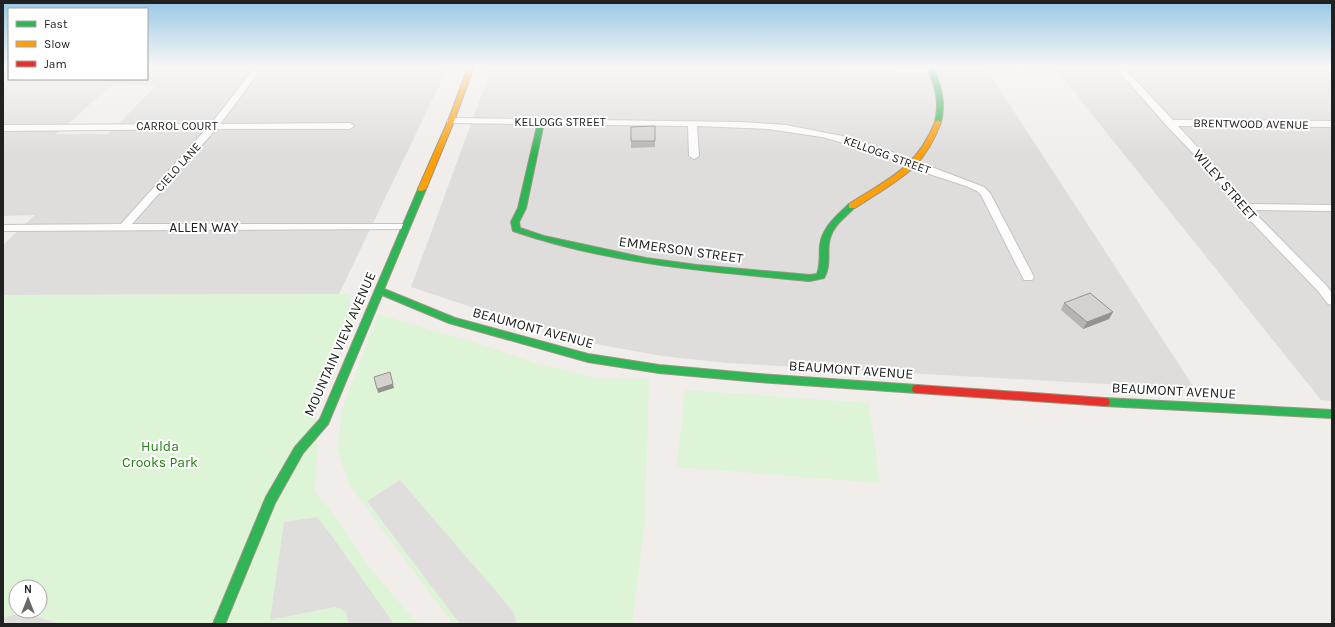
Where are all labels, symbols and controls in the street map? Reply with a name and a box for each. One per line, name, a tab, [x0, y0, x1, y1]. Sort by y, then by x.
legend	[8, 8, 148, 80]
text: Fast	[44, 17, 68, 31]
text: Slow	[44, 37, 70, 51]
text: Jam	[44, 57, 67, 71]
street label: KELLOGG STREET	[514, 115, 606, 129]
street label: BRENTWOOD AVENUE	[1193, 116, 1309, 132]
street label: CARROL COURT	[136, 119, 218, 133]
street label: KELLOGG STREET	[842, 133, 932, 177]
street label: CIELO LANE	[152, 140, 204, 194]
street label: WILEY STREET	[1190, 146, 1260, 224]
street label: ALLEN WAY	[169, 219, 239, 236]
street label: EMMERSON STREET	[618, 233, 744, 267]
street label: MOUNTAIN VIEW AVENUE	[300, 269, 380, 419]
street label: BEAUMONT AVENUE	[471, 304, 595, 352]
street label: BEAUMONT AVENUE	[788, 357, 914, 383]
street label: BEAUMONT AVENUE	[1111, 379, 1237, 403]
park label: Hulda Crooks Park	[122, 438, 198, 471]
north arrow	[8, 579, 48, 619]
text: N	[24, 583, 32, 596]

